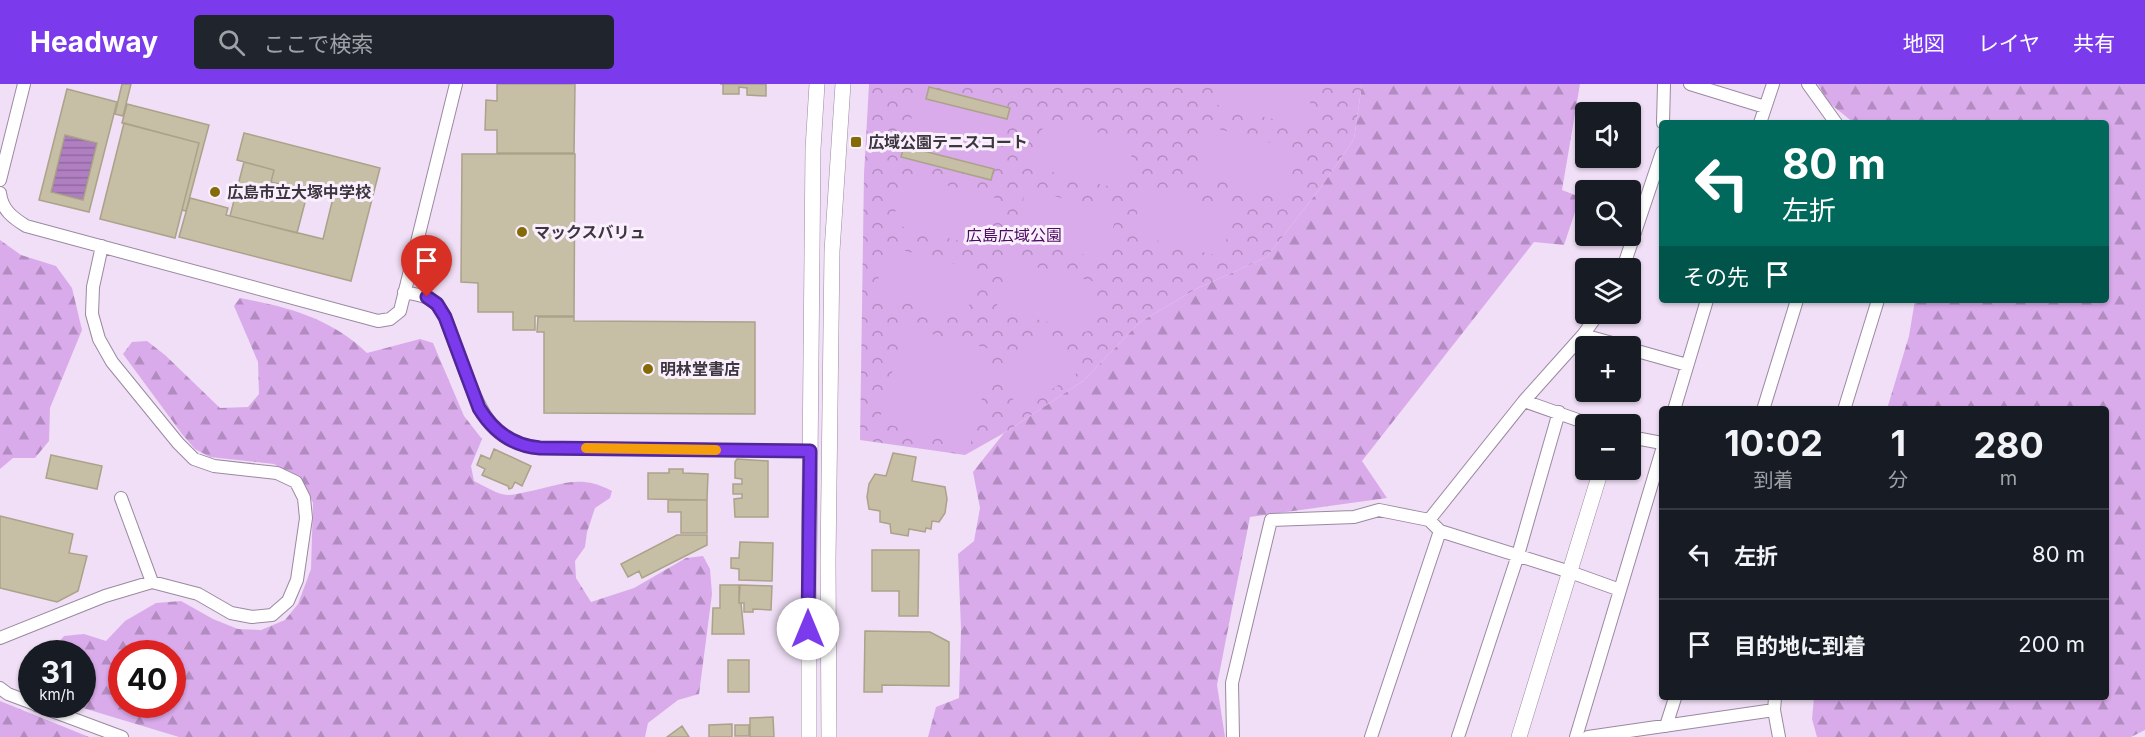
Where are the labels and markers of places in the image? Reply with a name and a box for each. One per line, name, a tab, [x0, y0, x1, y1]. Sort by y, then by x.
place label: 広域公園テニスコート	[868, 132, 1028, 152]
marker: 広域公園テニスコート	[849, 135, 863, 149]
place label: 広島市立大塚中学校	[227, 182, 371, 202]
marker: 広島市立大塚中学校	[208, 185, 222, 199]
place label: マックスバリュ	[534, 222, 646, 242]
marker: マックスバリュ	[515, 225, 529, 239]
pin	[401, 235, 452, 297]
place label: 明林堂書店	[660, 359, 740, 379]
marker: 明林堂書店	[641, 362, 655, 376]

